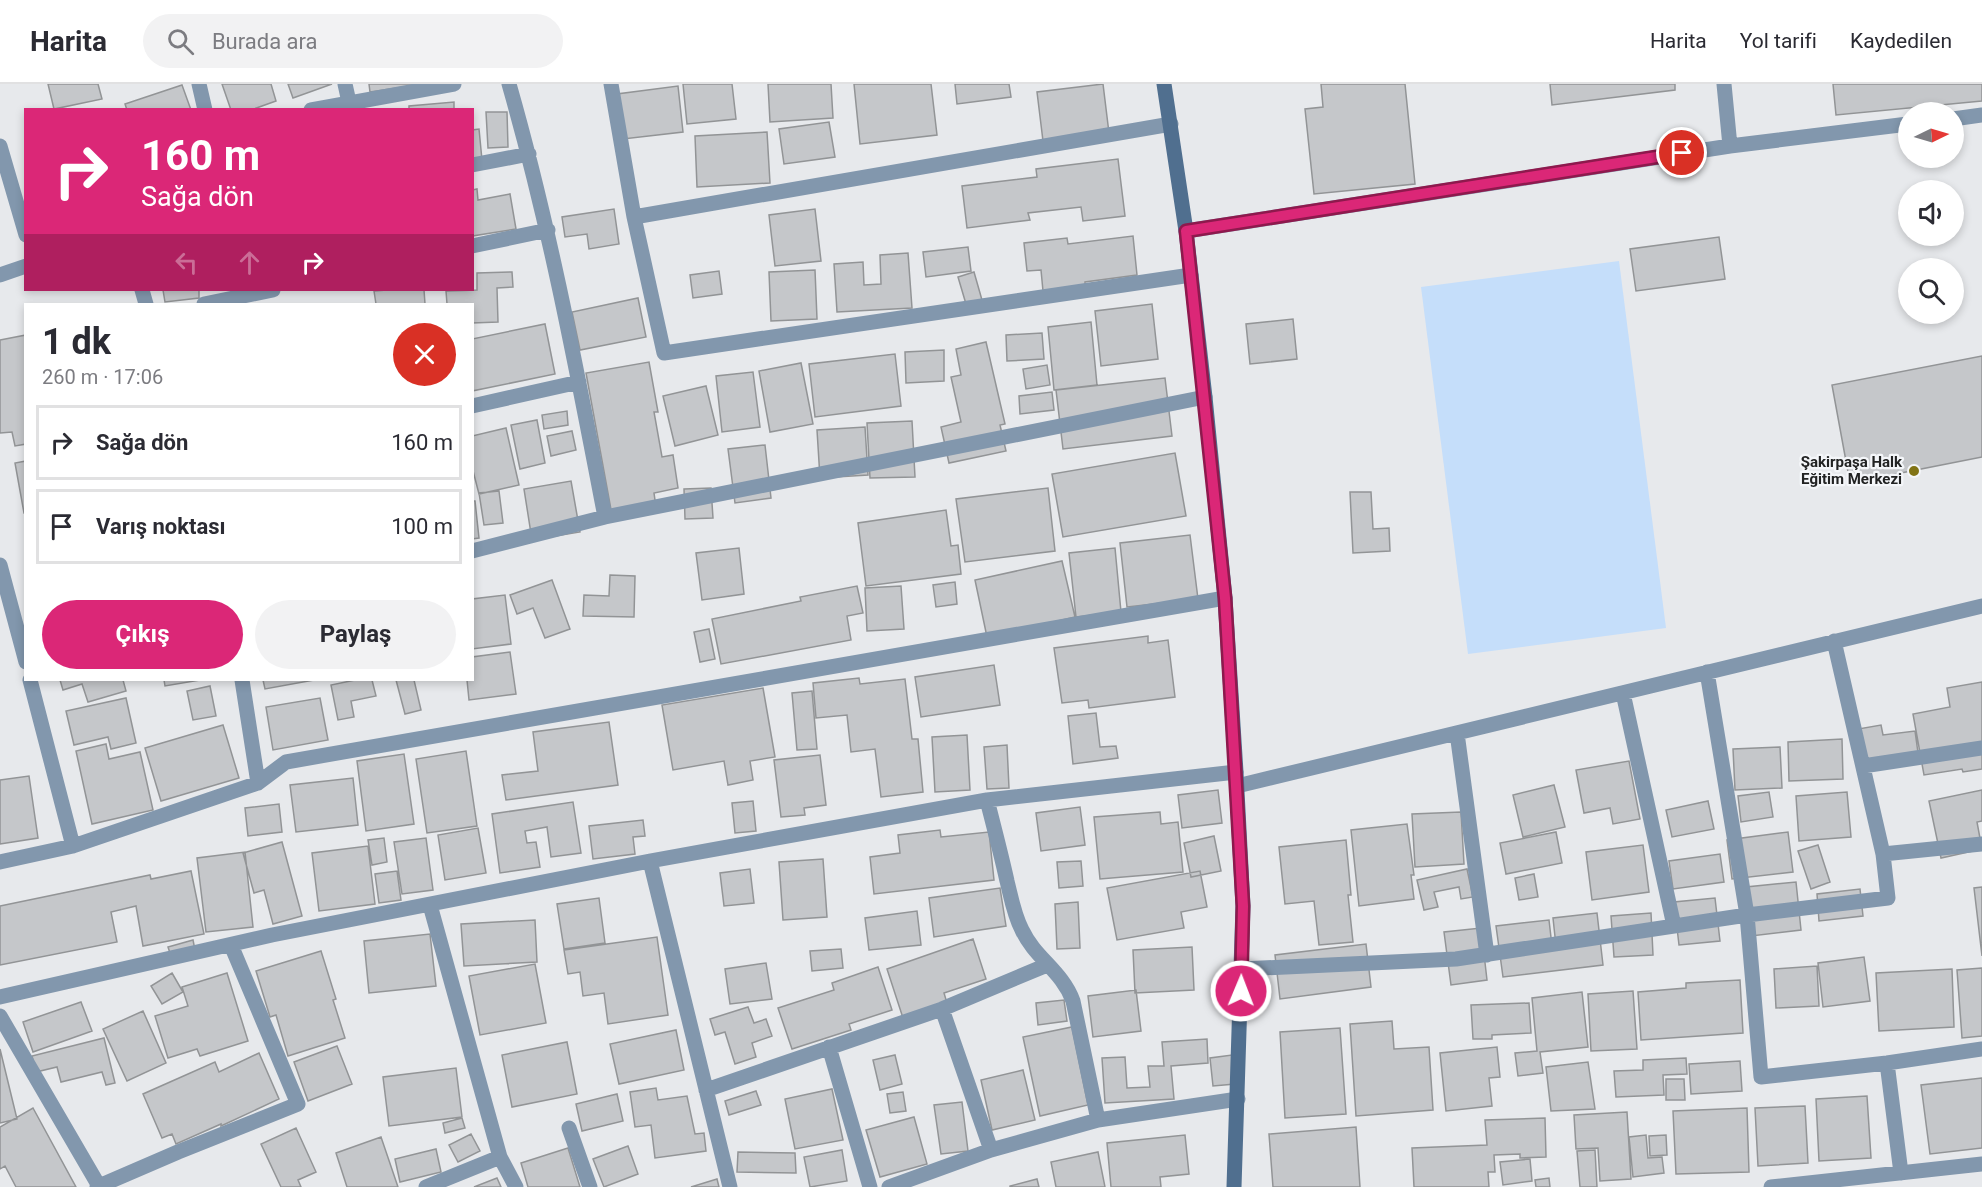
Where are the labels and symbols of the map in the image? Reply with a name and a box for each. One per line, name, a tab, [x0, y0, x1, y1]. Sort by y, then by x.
north arrow	[1898, 102, 1964, 168]
pin	[1656, 127, 1707, 178]
place label: Şakirpaşa Halk Eğitim Merkezi	[1801, 453, 1903, 488]
marker: Şakirpaşa Halk Eğitim Merkezi	[1907, 464, 1921, 478]
position arrow	[1209, 959, 1273, 1023]

